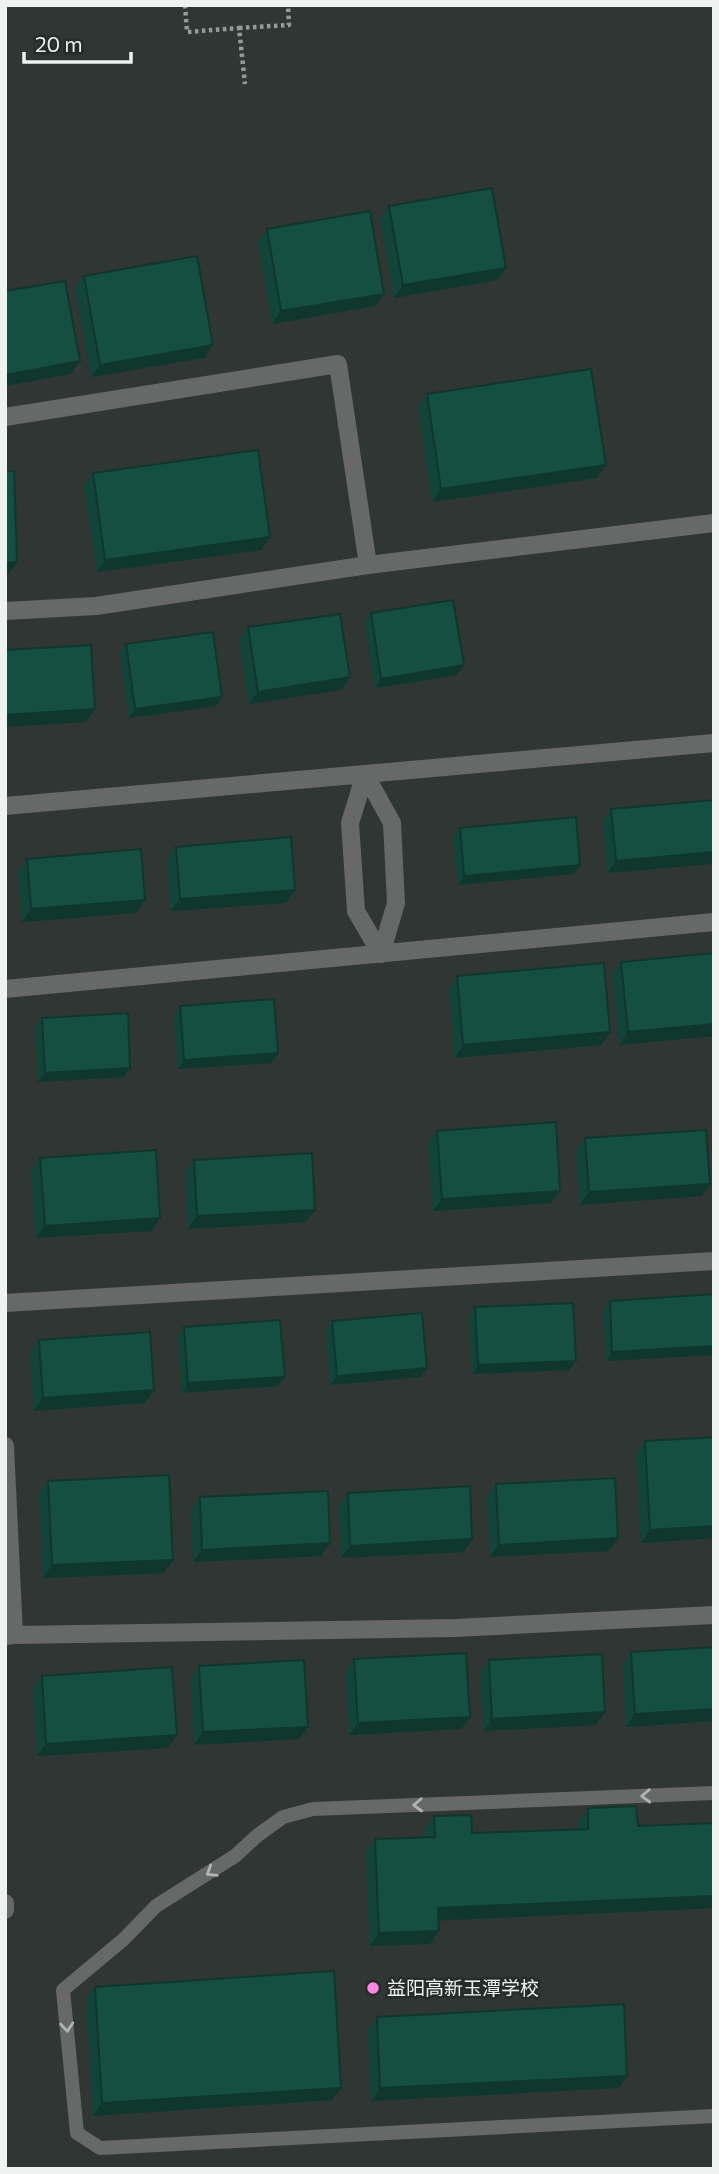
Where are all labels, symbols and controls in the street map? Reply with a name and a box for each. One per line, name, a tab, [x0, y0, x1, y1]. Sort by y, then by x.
scale bar	[24, 21, 131, 65]
text: 20 m	[35, 31, 83, 56]
one-way arrow	[640, 1788, 650, 1804]
one-way arrow	[412, 1797, 423, 1812]
one-way arrow	[205, 1863, 218, 1876]
place label: 益阳高新玉潭学校	[387, 1976, 539, 1999]
marker: 益阳高新玉潭学校	[365, 1980, 381, 1996]
one-way arrow	[59, 2022, 74, 2033]

